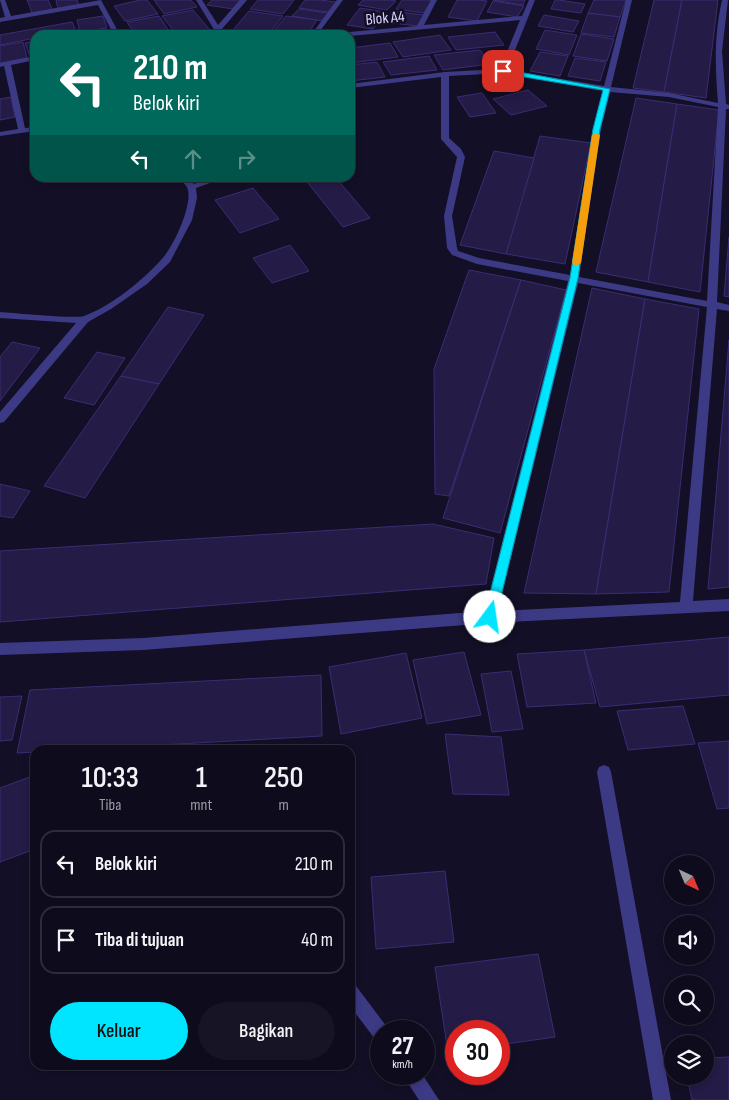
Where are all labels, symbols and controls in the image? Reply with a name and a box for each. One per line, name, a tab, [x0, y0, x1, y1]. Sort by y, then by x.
street label: Blok A4	[365, 7, 406, 30]
text: 210 m	[133, 47, 207, 90]
icon: left	[50, 50, 115, 115]
pin	[482, 50, 524, 92]
icon: arrive	[489, 57, 517, 85]
text: Belok kiri	[133, 90, 200, 117]
icon: left	[126, 145, 154, 173]
icon: ahead	[179, 145, 207, 173]
icon: right	[232, 145, 260, 173]
position arrow	[463, 590, 515, 642]
text: 10:33	[82, 760, 139, 796]
text: 1	[196, 760, 207, 796]
text: 250	[264, 760, 303, 796]
text: Tiba	[99, 796, 121, 815]
text: mnt	[190, 796, 212, 815]
text: m	[279, 796, 289, 815]
icon: left	[52, 850, 80, 878]
text: Belok kiri	[95, 853, 157, 876]
text: 210 m	[295, 853, 333, 876]
north arrow	[664, 855, 714, 905]
map controls	[664, 855, 714, 1085]
button: sound	[664, 915, 714, 965]
icon: arrive	[52, 926, 80, 954]
text: Tiba di tujuan	[95, 929, 184, 952]
text: 40 m	[301, 929, 333, 952]
button: search	[664, 975, 714, 1025]
button: Keluar	[50, 1002, 188, 1060]
button: Bagikan	[198, 1002, 335, 1060]
speed limit sign: 30	[445, 1020, 510, 1085]
text: 27	[392, 1031, 413, 1062]
button: layers	[664, 1035, 714, 1085]
text: km/h	[392, 1057, 413, 1072]

